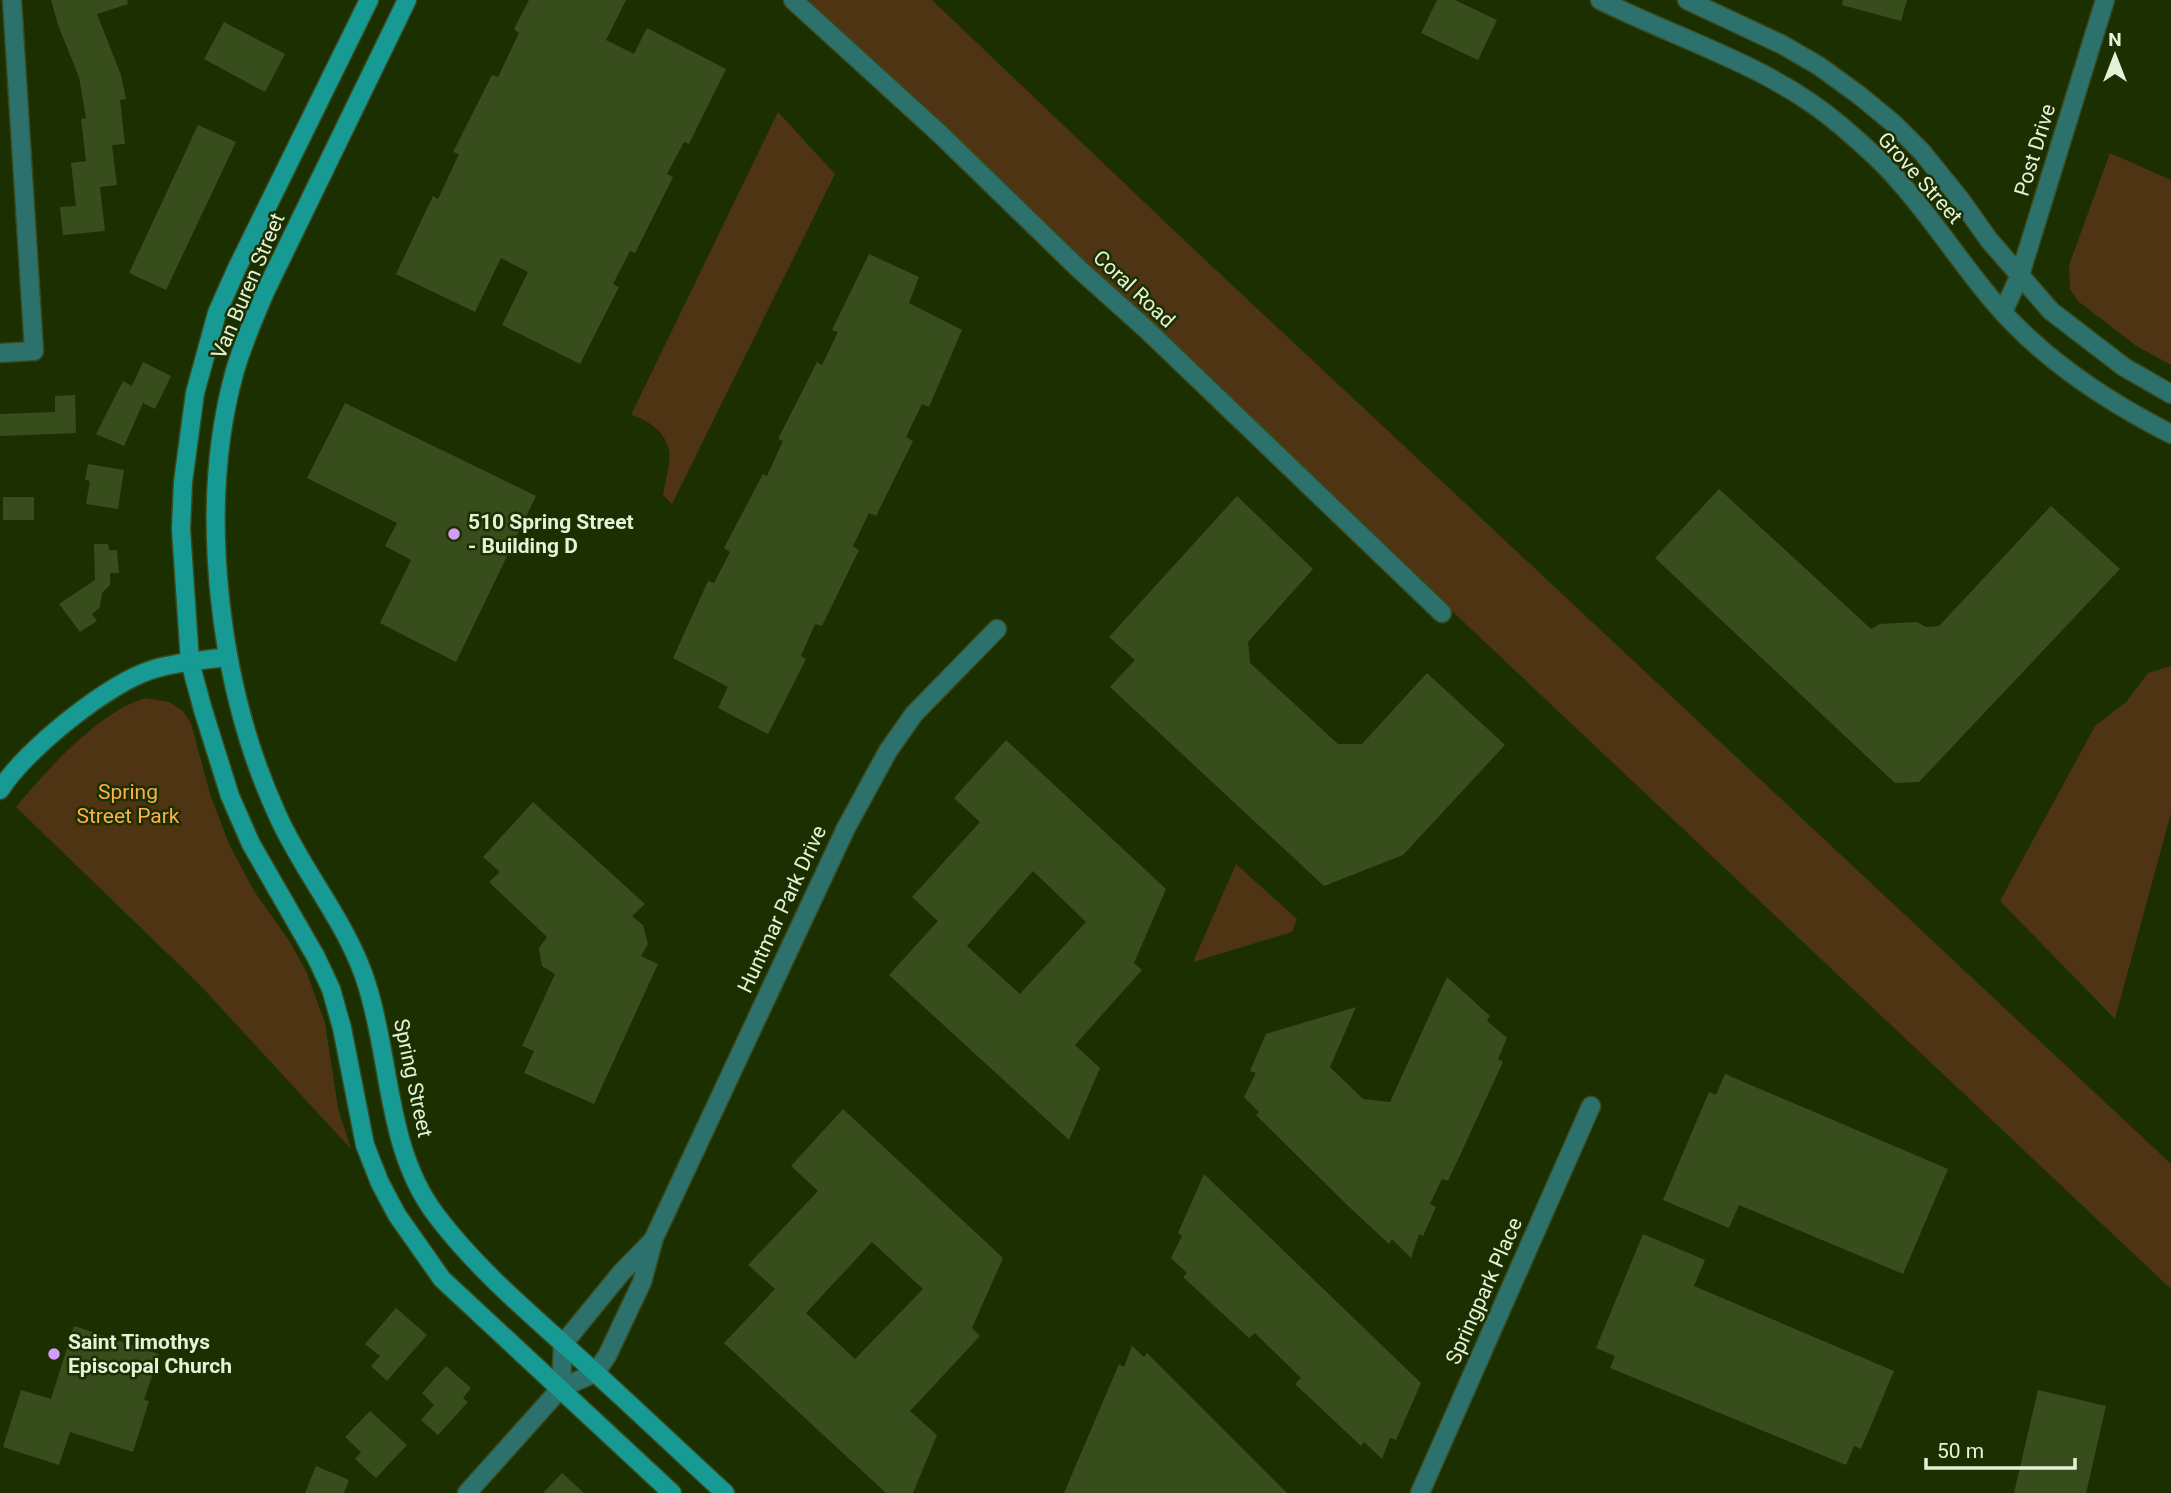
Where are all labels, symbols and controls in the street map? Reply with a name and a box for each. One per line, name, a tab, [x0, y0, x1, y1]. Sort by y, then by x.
north arrow	[2080, 21, 2150, 91]
text: N	[2108, 28, 2122, 51]
street label: Post Drive	[2010, 101, 2060, 199]
street label: Grove Street	[1873, 127, 1967, 229]
street label: Van Buren Street	[206, 209, 290, 363]
street label: Coral Road	[1088, 245, 1180, 333]
place label: 510 Spring Street - Building D	[468, 510, 634, 558]
marker: 510 Spring Street - Building D	[446, 526, 462, 542]
park label: Spring Street Park	[77, 780, 180, 828]
street label: Huntmar Park Drive	[733, 821, 831, 997]
street label: Spring Street	[389, 1017, 437, 1140]
street label: Springpark Place	[1441, 1214, 1527, 1368]
place label: Saint Timothys Episcopal Church	[68, 1330, 232, 1378]
marker: Saint Timothys Episcopal Church	[46, 1346, 62, 1362]
scale bar	[1926, 1426, 2075, 1470]
text: 50 m	[1937, 1439, 1984, 1463]

